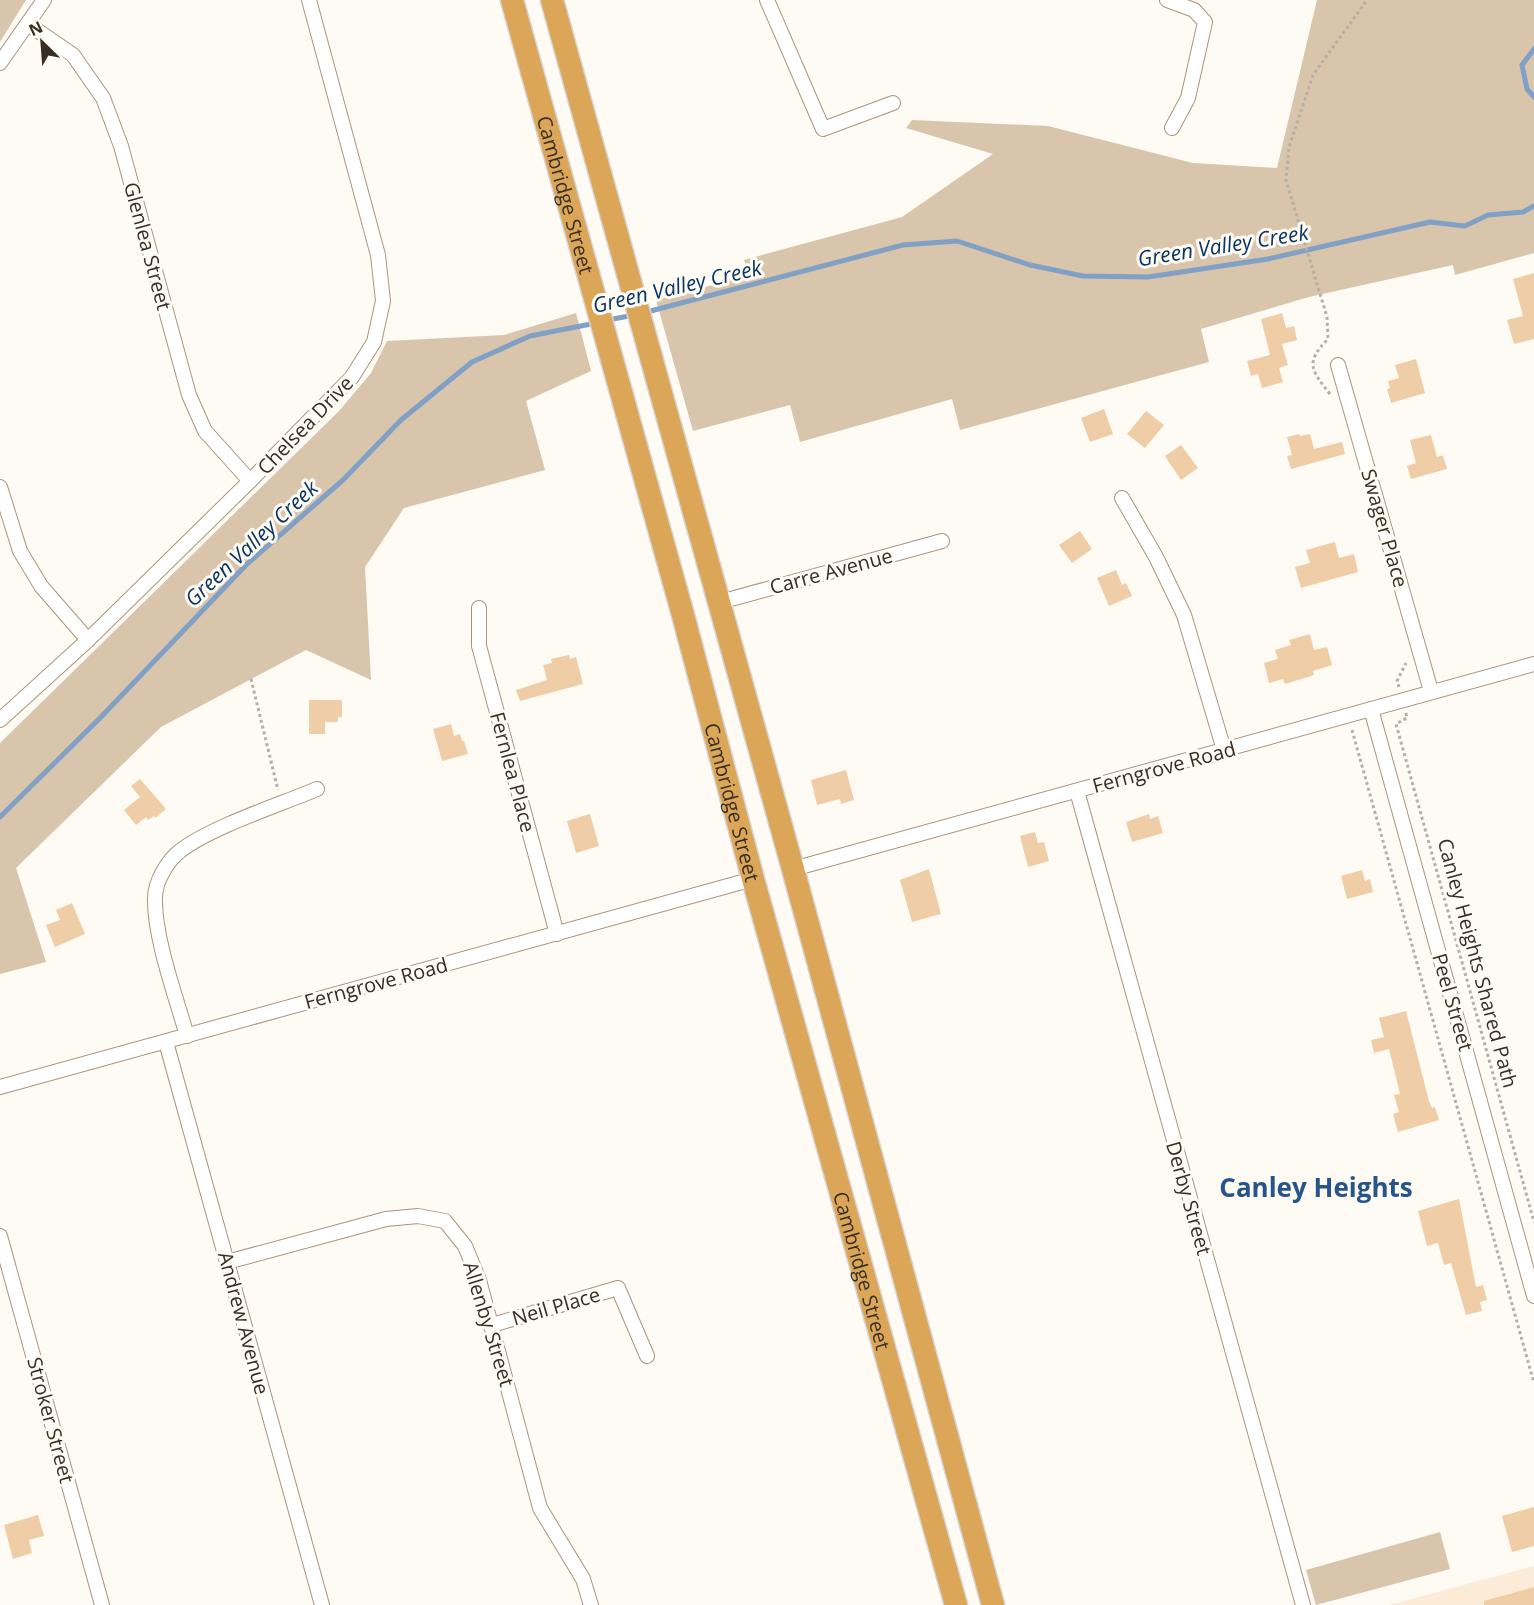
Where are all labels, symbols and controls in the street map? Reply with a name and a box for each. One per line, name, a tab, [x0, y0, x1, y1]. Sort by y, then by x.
north arrow	[12, 12, 72, 72]
text: N	[25, 16, 46, 41]
street label: Cambridge Street	[531, 112, 601, 277]
street label: Glenlea Street	[118, 179, 178, 313]
water label: Green Valley Creek	[1136, 218, 1311, 272]
water label: Green Valley Creek	[590, 253, 765, 319]
street label: Chelsea Drive	[251, 370, 359, 480]
street label: Swager Place	[1355, 466, 1415, 590]
water label: Green Valley Creek	[178, 473, 324, 612]
street label: Carre Avenue	[767, 542, 895, 600]
street label: Fernlea Place	[484, 709, 542, 835]
street label: Cambridge Street	[699, 720, 767, 885]
street label: Ferngrove Road	[1089, 735, 1239, 799]
street label: Canley Heights Shared Path	[1432, 835, 1524, 1091]
street label: Peel Street	[1426, 950, 1480, 1054]
street label: Ferngrove Road	[301, 951, 451, 1015]
street label: Derby Street	[1160, 1138, 1218, 1258]
district label: Canley Heights	[1219, 1169, 1413, 1205]
street label: Cambridge Street	[828, 1188, 897, 1353]
street label: Andrew Avenue	[212, 1249, 276, 1397]
street label: Allenby Street	[457, 1258, 521, 1390]
street label: Neil Place	[509, 1281, 603, 1331]
street label: Stroker Street	[21, 1354, 81, 1486]

